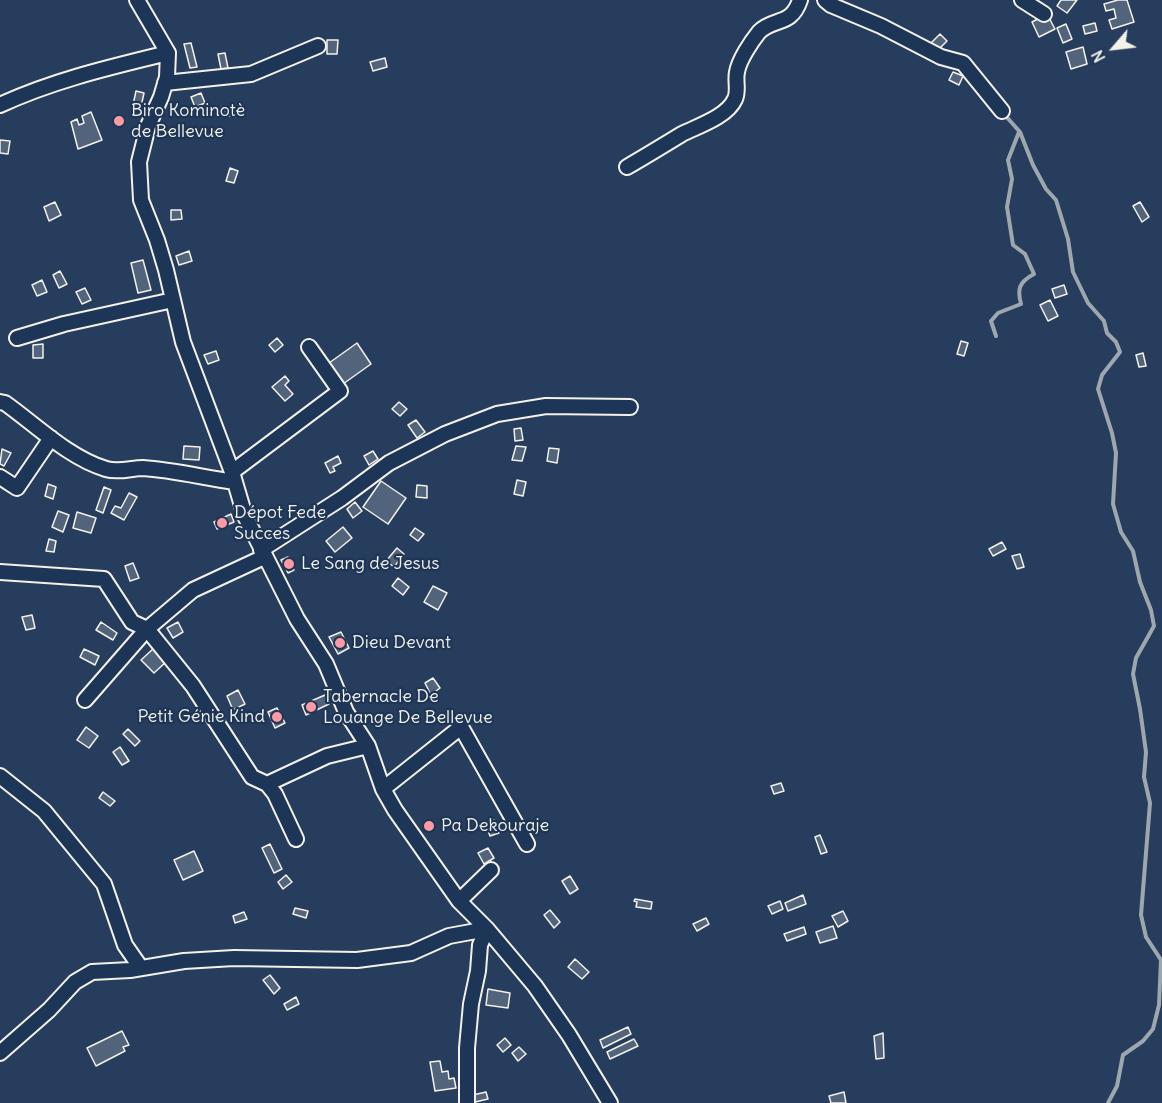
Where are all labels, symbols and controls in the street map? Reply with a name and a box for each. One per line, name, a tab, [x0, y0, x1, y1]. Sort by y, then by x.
north arrow	[1084, 18, 1144, 78]
text: N	[1087, 47, 1110, 66]
place label: Biro Kominotè de Bellevue	[131, 100, 245, 142]
marker: Biro Kominotè de Bellevue	[112, 114, 126, 128]
place label: Dépot Fede Succes	[234, 502, 326, 544]
marker: Dépot Fede Succes	[215, 516, 229, 530]
place label: Le Sang de Jesus	[301, 553, 439, 575]
marker: Le Sang de Jesus	[282, 557, 296, 571]
place label: Dieu Devant	[352, 632, 451, 654]
marker: Dieu Devant	[333, 636, 347, 650]
place label: Tabernacle De Louange De Bellevue	[323, 686, 493, 728]
marker: Tabernacle De Louange De Bellevue	[304, 700, 318, 714]
place label: Petit Génie Kind	[137, 706, 265, 728]
marker: Petit Génie Kind	[270, 710, 284, 724]
place label: Pa Dekouraje	[441, 815, 549, 837]
marker: Pa Dekouraje	[422, 819, 436, 833]

